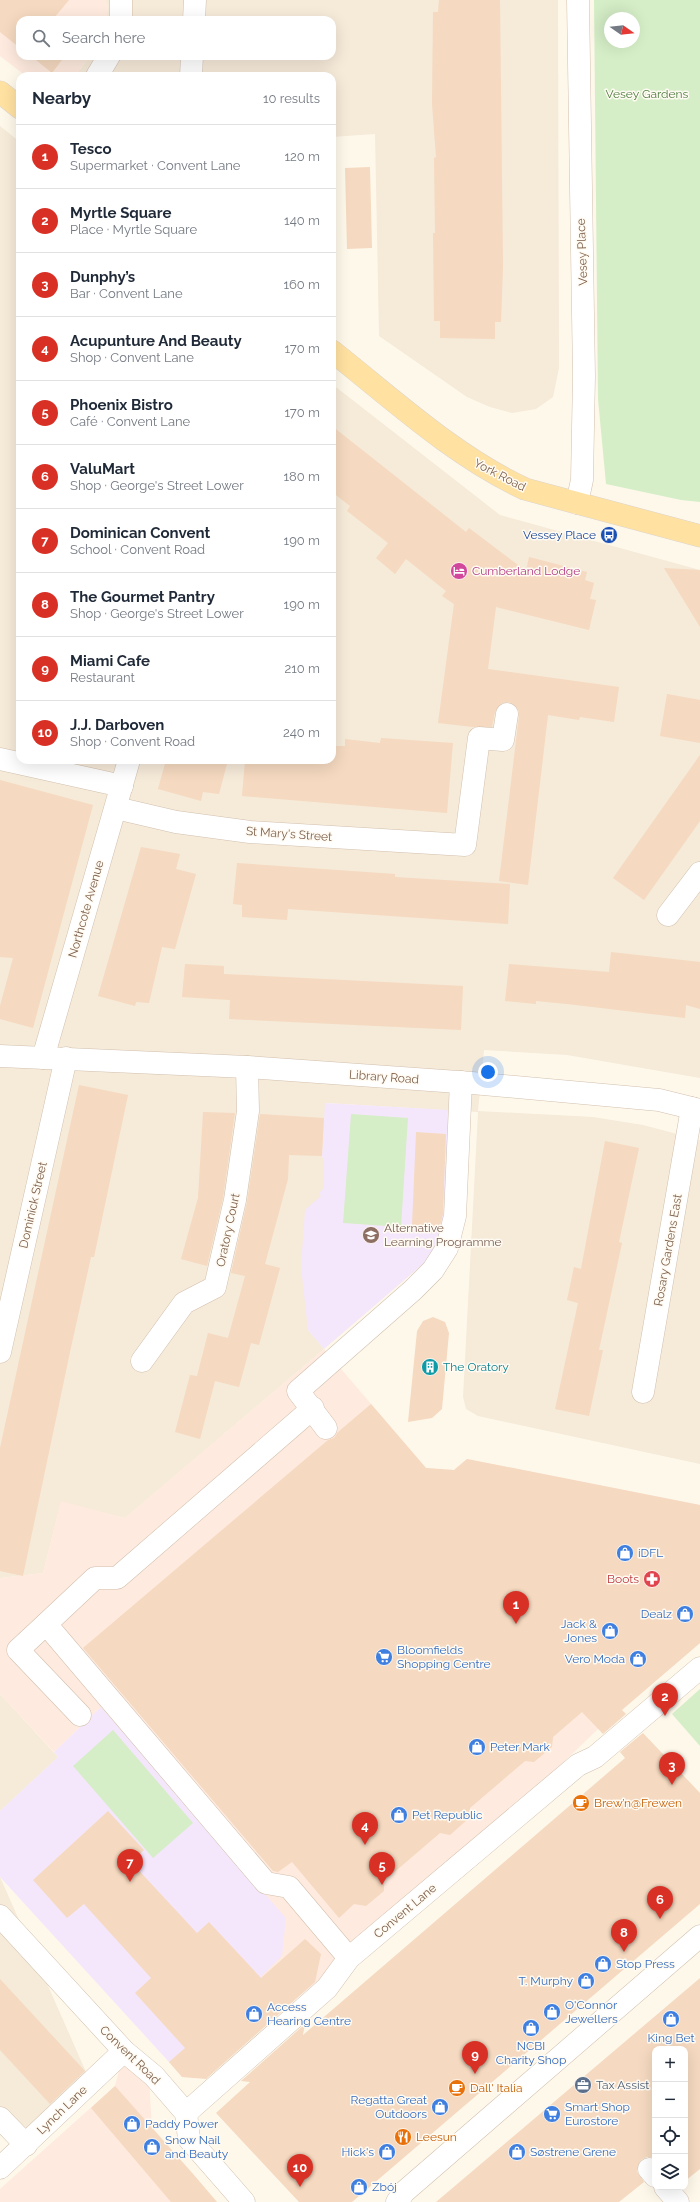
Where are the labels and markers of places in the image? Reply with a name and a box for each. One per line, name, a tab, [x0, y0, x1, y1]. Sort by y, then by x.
bus stop icon: Vessey Place	[599, 525, 619, 545]
place label: Vessey Place	[523, 528, 596, 542]
hotel icon: Cumberland Lodge	[449, 561, 469, 581]
place label: Cumberland Lodge	[472, 564, 580, 578]
place label: Alternative Learning Programme	[384, 1221, 502, 1249]
school or university icon: Alternative Learning Programme	[361, 1225, 381, 1245]
building icon: The Oratory	[420, 1357, 440, 1377]
place label: The Oratory	[443, 1360, 509, 1374]
shop icon: iDFL	[615, 1543, 635, 1563]
place label: iDFL	[638, 1546, 663, 1560]
pharmacy icon: Boots	[642, 1569, 662, 1589]
place label: Boots	[607, 1572, 639, 1586]
pin: 1	[503, 1591, 529, 1624]
shop icon: Dealz	[675, 1604, 695, 1624]
place label: Dealz	[641, 1607, 672, 1621]
place label: Jack & Jones	[561, 1617, 597, 1645]
shop icon: Jack & Jones	[600, 1621, 620, 1641]
place label: Bloomfields Shopping Centre	[397, 1643, 491, 1671]
supermarket icon: Bloomfields Shopping Centre	[374, 1647, 394, 1667]
shop icon: Vero Moda	[628, 1649, 648, 1669]
place label: Vero Moda	[565, 1652, 625, 1666]
pin: 2	[652, 1683, 678, 1716]
shop icon: Peter Mark	[467, 1737, 487, 1757]
place label: Peter Mark	[490, 1740, 551, 1754]
pin: 3	[659, 1752, 685, 1785]
cafe icon: Brew’n@Frewen	[571, 1793, 591, 1813]
place label: Brew’n@Frewen	[594, 1796, 682, 1810]
shop icon: Pet Republic	[389, 1805, 409, 1825]
place label: Pet Republic	[412, 1808, 483, 1822]
pin: 4	[352, 1812, 378, 1845]
pin: 7	[117, 1849, 143, 1882]
pin: 5	[369, 1852, 395, 1885]
pin: 6	[647, 1886, 673, 1919]
pin: 8	[611, 1919, 637, 1952]
shop icon: Stop Press	[593, 1954, 613, 1974]
place label: Stop Press	[616, 1957, 675, 1971]
shop icon: T. Murphy	[576, 1971, 596, 1991]
place label: T. Murphy	[519, 1974, 573, 1988]
place label: O'Connor Jewellers	[565, 1998, 618, 2026]
place label: Access Hearing Centre	[267, 2000, 351, 2028]
shop icon: O'Connor Jewellers	[542, 2002, 562, 2022]
shop icon: Access Hearing Centre	[244, 2004, 264, 2024]
shop icon: King Bet	[661, 2009, 681, 2029]
shop icon: NCBI Charity Shop	[521, 2018, 541, 2038]
place label: King Bet	[648, 2031, 694, 2045]
place label: NCBI Charity Shop	[496, 2039, 566, 2067]
pin: 9	[462, 2041, 488, 2074]
office icon: Tax Assist	[573, 2075, 593, 2095]
cafe icon: Dall' Italia	[447, 2078, 467, 2098]
place label: Tax Assist	[596, 2078, 649, 2092]
place label: Dall' Italia	[470, 2081, 523, 2095]
place label: Regatta Great Outdoors	[351, 2093, 427, 2121]
shop icon: Regatta Great Outdoors	[430, 2097, 450, 2117]
place label: Smart Shop Eurostore	[565, 2100, 630, 2128]
supermarket icon: Smart Shop Eurostore	[542, 2104, 562, 2124]
shop icon: Paddy Power	[122, 2114, 142, 2134]
place label: Paddy Power	[145, 2117, 219, 2131]
restaurant icon: Leesun	[393, 2127, 413, 2147]
place label: Leesun	[416, 2130, 457, 2144]
place label: Snow Nail and Beauty	[165, 2133, 229, 2161]
shop icon: Snow Nail and Beauty	[142, 2137, 162, 2157]
shop icon: Hick's	[377, 2142, 397, 2162]
shop icon: Søstrene Grene	[507, 2142, 527, 2162]
place label: Hick's	[342, 2145, 374, 2159]
place label: Søstrene Grene	[530, 2145, 616, 2159]
pin: 10	[287, 2154, 313, 2187]
shop icon: Zbój	[349, 2177, 369, 2197]
place label: Zbój	[372, 2180, 397, 2194]

